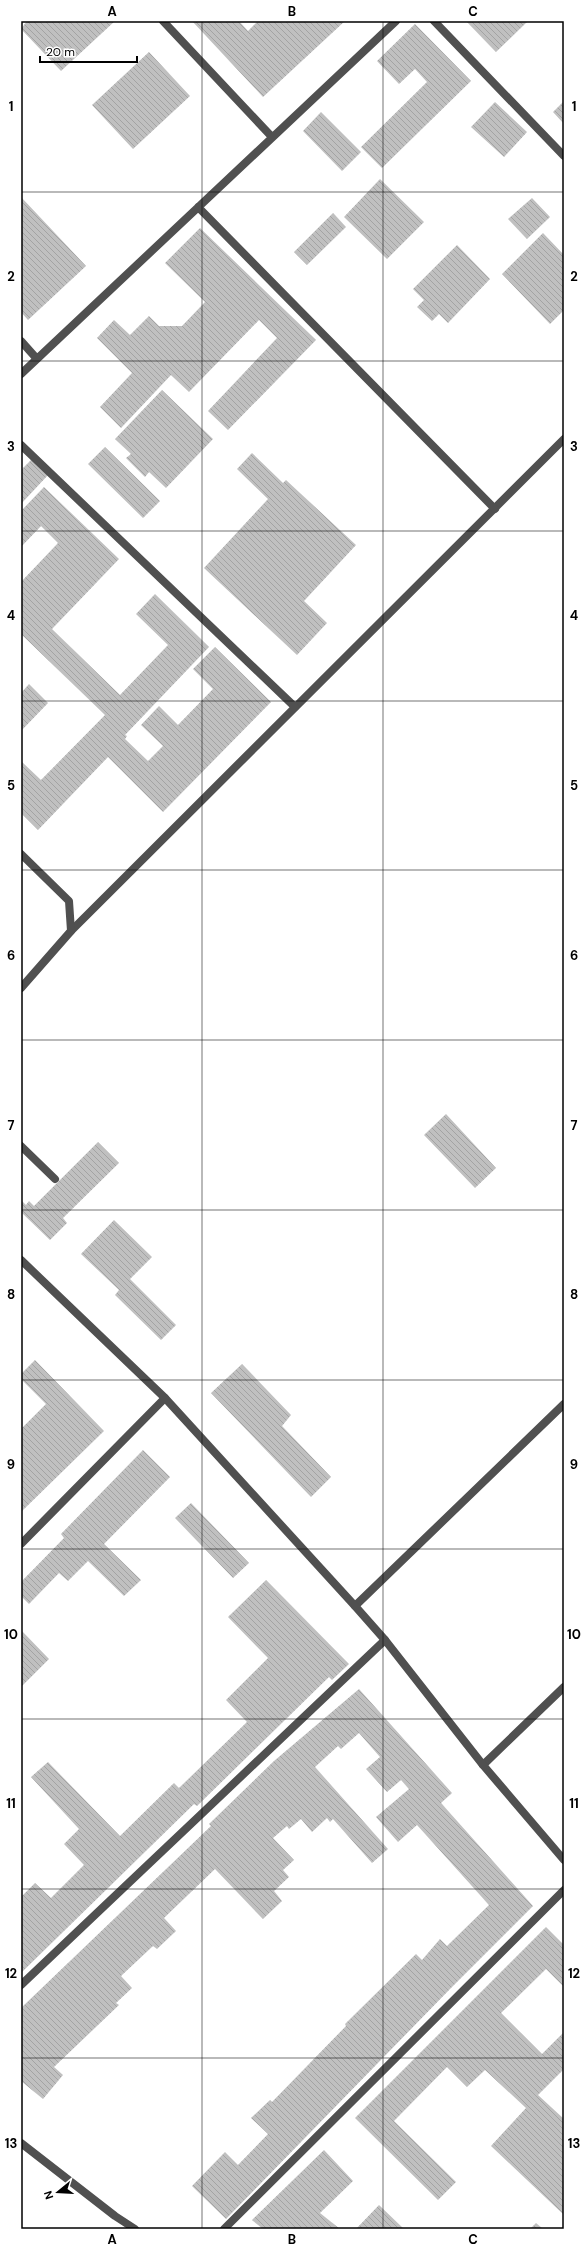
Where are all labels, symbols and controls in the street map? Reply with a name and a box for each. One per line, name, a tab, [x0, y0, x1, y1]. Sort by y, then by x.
text: A	[107, 3, 117, 20]
text: B	[288, 3, 296, 20]
text: C	[468, 3, 478, 20]
scale bar	[40, 38, 137, 64]
text: 20 m	[46, 44, 75, 60]
text: 1	[9, 98, 13, 115]
text: 1	[572, 98, 576, 115]
text: 2	[7, 268, 15, 285]
text: 2	[570, 268, 578, 285]
text: 3	[7, 438, 15, 455]
text: 3	[570, 438, 578, 455]
text: 4	[7, 607, 15, 624]
text: 4	[570, 607, 578, 624]
text: 5	[7, 777, 15, 794]
text: 5	[570, 777, 578, 794]
text: 6	[7, 947, 15, 964]
text: 6	[570, 947, 578, 964]
text: 7	[8, 1117, 15, 1134]
text: 7	[571, 1117, 578, 1134]
text: 8	[7, 1286, 15, 1303]
text: 8	[570, 1286, 578, 1303]
text: 9	[7, 1456, 15, 1473]
text: 9	[570, 1456, 578, 1473]
text: 10	[4, 1626, 18, 1643]
text: 10	[567, 1626, 581, 1643]
text: 11	[6, 1795, 16, 1812]
text: 11	[569, 1795, 579, 1812]
text: 12	[5, 1965, 17, 1982]
text: 12	[568, 1965, 580, 1982]
text: 13	[5, 2135, 17, 2152]
text: 13	[568, 2135, 580, 2152]
north arrow	[38, 2172, 78, 2212]
text: N	[41, 2189, 56, 2201]
text: A	[107, 2231, 117, 2248]
text: B	[288, 2231, 296, 2248]
text: C	[468, 2231, 478, 2248]

